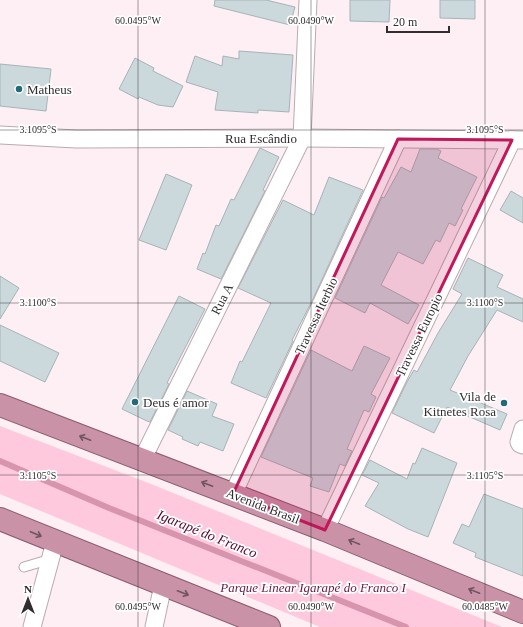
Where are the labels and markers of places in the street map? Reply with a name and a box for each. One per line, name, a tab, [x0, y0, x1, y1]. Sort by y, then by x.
place label: Matheus	[27, 82, 72, 97]
marker: Matheus	[14, 84, 24, 94]
place label: Vila de Kitnetes Rosa	[423, 389, 496, 419]
place label: Deus é amor	[143, 395, 209, 410]
marker: Deus é amor	[130, 397, 140, 407]
marker: Vila de Kitnetes Rosa	[499, 398, 509, 408]

